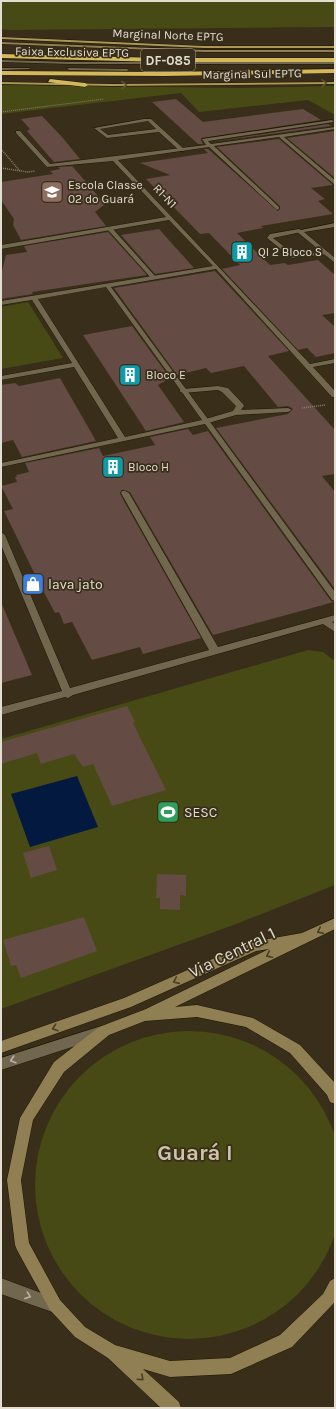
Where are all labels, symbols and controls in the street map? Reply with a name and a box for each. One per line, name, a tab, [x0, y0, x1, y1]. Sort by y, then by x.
street label: Marginal Norte EPTG	[112, 26, 224, 44]
street label: Faixa Exclusiva EPTG	[15, 44, 129, 60]
road number: DF-085	[141, 49, 195, 71]
street label: Marginal Sul EPTG	[202, 66, 302, 82]
one-way arrow	[321, 79, 327, 87]
one-way arrow	[121, 81, 127, 89]
place label: Escola Classe 02 do Guará	[68, 178, 143, 206]
school or university icon: Escola Classe 02 do Guará	[39, 179, 65, 205]
street label: R1-N1	[150, 181, 180, 211]
building icon: QI 2 Bloco S	[229, 239, 255, 265]
place label: QI 2 Bloco S	[258, 245, 322, 259]
building icon: Bloco E	[117, 362, 143, 388]
place label: Bloco E	[146, 368, 186, 382]
building icon: Bloco H	[100, 454, 126, 480]
place label: Bloco H	[128, 460, 169, 474]
shop icon: lava jato	[20, 571, 46, 597]
place label: lava jato	[48, 576, 103, 593]
sports icon: SESC	[155, 799, 181, 825]
place label: SESC	[184, 804, 217, 821]
street label: Via Central 1	[185, 922, 279, 982]
one-way arrow	[316, 926, 324, 934]
one-way arrow	[266, 950, 274, 958]
one-way arrow	[172, 976, 180, 984]
one-way arrow	[51, 1024, 58, 1032]
one-way arrow	[10, 1055, 17, 1064]
district label: Guará I	[157, 1140, 233, 1166]
one-way arrow	[24, 1291, 31, 1299]
one-way arrow	[136, 1374, 144, 1381]

